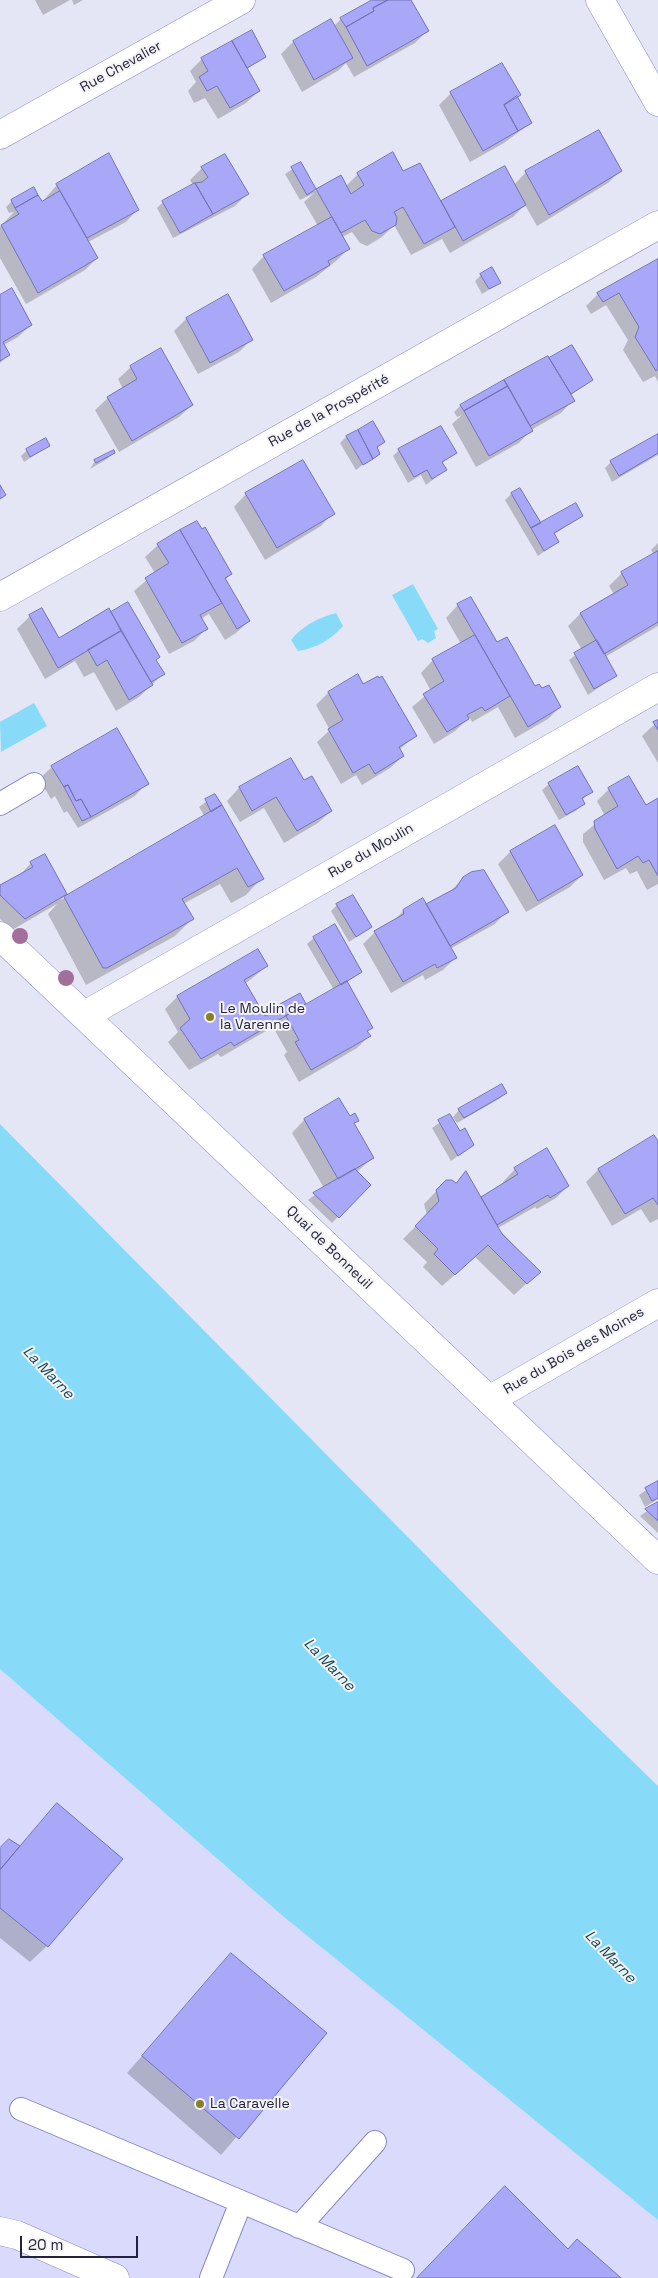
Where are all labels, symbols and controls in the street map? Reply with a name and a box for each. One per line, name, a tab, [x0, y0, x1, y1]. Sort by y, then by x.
street label: Rue Chevalier	[77, 38, 165, 96]
street label: Rue de la Prospérité	[266, 371, 392, 451]
street label: Rue du Moulin	[326, 820, 416, 882]
place label: Le Moulin de la Varenne	[220, 1001, 305, 1034]
marker: Le Moulin de la Varenne	[204, 1011, 216, 1023]
street label: Quai de Bonneuil	[283, 1203, 375, 1293]
street label: Rue du Bois des Moines	[501, 1304, 647, 1398]
water label: La Marne	[19, 1343, 77, 1403]
water label: La Marne	[300, 1635, 358, 1695]
water label: La Marne	[581, 1927, 639, 1987]
place label: La Caravelle	[210, 2096, 290, 2112]
marker: La Caravelle	[194, 2098, 206, 2110]
scale bar	[22, 2226, 140, 2258]
text: 20 m	[28, 2235, 63, 2254]

